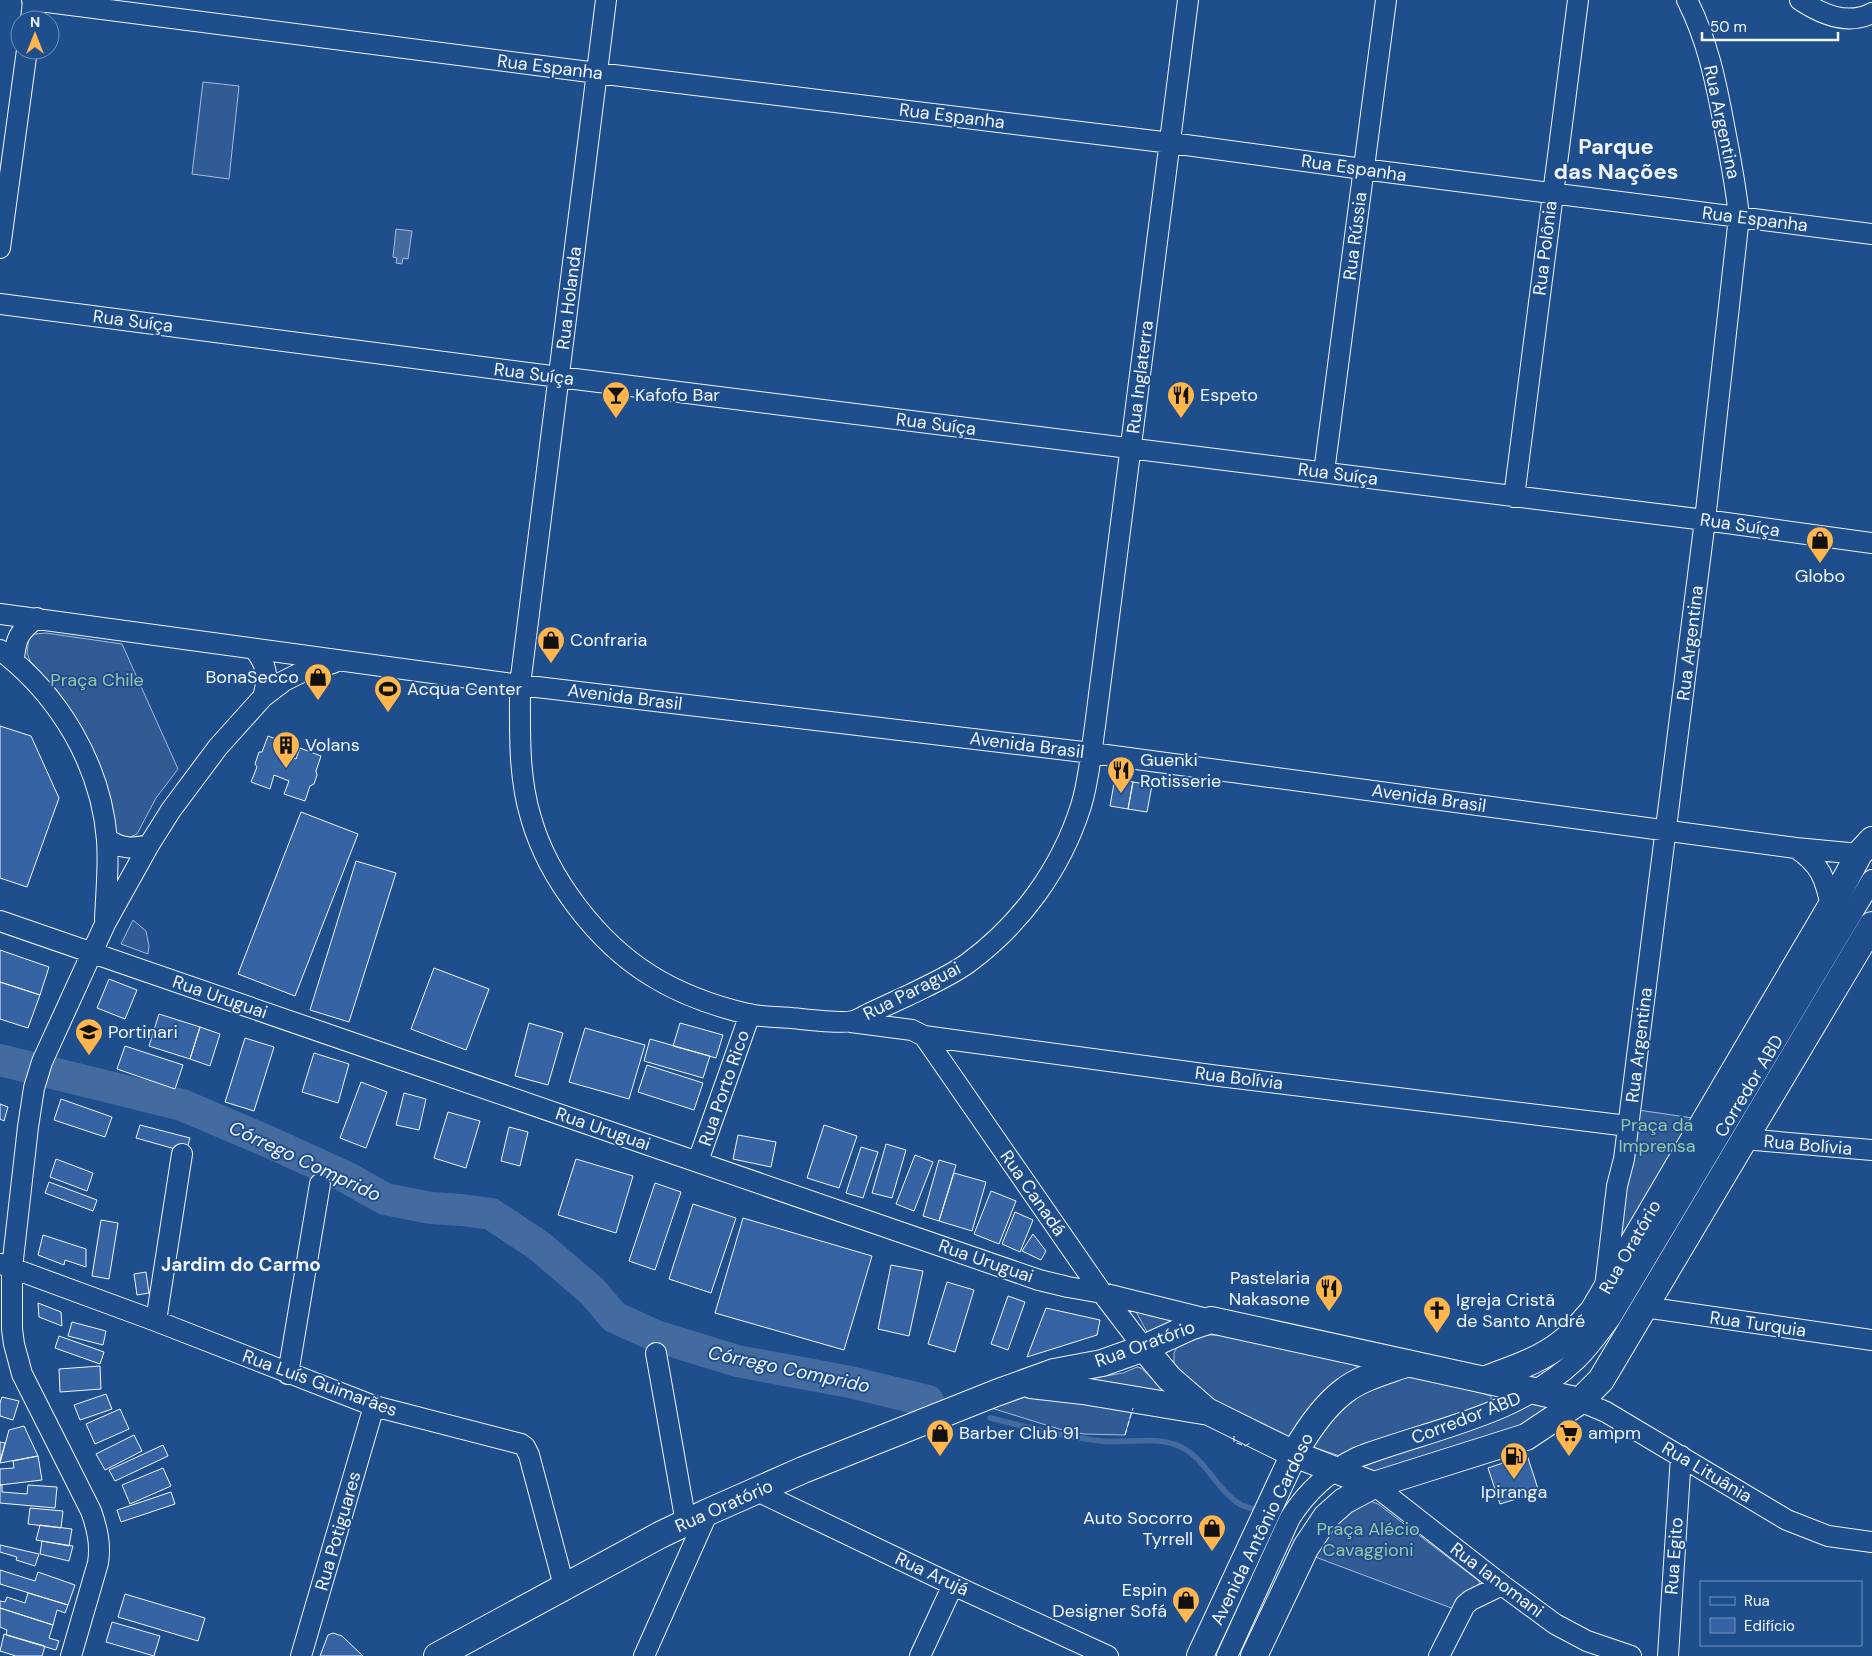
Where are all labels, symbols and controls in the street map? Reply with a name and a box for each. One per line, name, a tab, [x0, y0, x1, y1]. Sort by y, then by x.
north arrow	[10, 10, 60, 60]
scale bar	[1702, 10, 1838, 42]
text: N	[30, 13, 40, 31]
text: 50 m	[1710, 17, 1747, 37]
street label: Rua Espanha	[496, 49, 604, 85]
street label: Rua Argentina	[1698, 63, 1746, 181]
street label: Rua Espanha	[898, 98, 1006, 134]
district label: Parque das Nações	[1554, 132, 1678, 186]
street label: Rua Espanha	[1300, 149, 1408, 187]
street label: Rua Rússia	[1338, 190, 1372, 282]
street label: Rua Polônia	[1527, 199, 1563, 297]
street label: Rua Espanha	[1701, 201, 1809, 237]
street label: Rua Holanda	[551, 245, 587, 351]
street label: Rua Suíça	[92, 304, 174, 338]
street label: Rua Inglaterra	[1121, 319, 1159, 435]
street label: Rua Suíça	[493, 357, 575, 391]
bar icon: Kafofo Bar	[601, 380, 631, 419]
restaurant icon: Espeto	[1166, 380, 1196, 419]
place label: Kafofo Bar	[635, 383, 720, 407]
place label: Espeto	[1200, 383, 1258, 407]
street label: Rua Suíça	[895, 407, 977, 441]
street label: Rua Suíça	[1297, 457, 1379, 491]
street label: Rua Suíça	[1698, 508, 1782, 542]
shop icon: Globo	[1805, 525, 1835, 564]
place label: Globo	[1795, 564, 1845, 588]
street label: Rua Argentina	[1671, 584, 1709, 702]
shop icon: Confraria	[536, 625, 566, 664]
place label: Confraria	[570, 628, 647, 652]
shop icon: BonaSecco	[303, 662, 333, 701]
place label: BonaSecco	[205, 665, 299, 689]
park label: Praça Chile	[50, 668, 144, 692]
sports icon: Acqua Center	[373, 674, 403, 713]
place label: Acqua Center	[407, 677, 522, 701]
street label: Avenida Brasil	[566, 678, 684, 716]
street label: Avenida Brasil	[968, 726, 1086, 764]
building icon: Volans	[271, 730, 301, 769]
place label: Volans	[305, 733, 360, 757]
place label: Guenki Rotisserie	[1140, 748, 1221, 793]
restaurant icon: Guenki Rotisserie	[1106, 755, 1136, 794]
street label: Avenida Brasil	[1370, 778, 1488, 818]
street label: Rua Paraguai	[859, 956, 965, 1026]
street label: Rua Uruguai	[169, 970, 271, 1024]
street label: Rua Argentina	[1620, 986, 1658, 1104]
school or university icon: Portinari	[74, 1017, 104, 1056]
place label: Portinari	[108, 1020, 178, 1044]
street label: Rua Porto Rico	[693, 1027, 755, 1149]
street label: Corredor ABD	[1709, 1030, 1789, 1142]
street label: Rua Bolívia	[1193, 1061, 1285, 1095]
street label: Rua Uruguai	[552, 1102, 654, 1156]
park label: Praça da Imprensa	[1618, 1113, 1696, 1158]
water label: Córrego Comprido	[225, 1115, 385, 1207]
street label: Rua Bolívia	[1763, 1129, 1853, 1161]
street label: Rua Canadá	[995, 1145, 1071, 1241]
street label: Rua Oratório	[1593, 1196, 1667, 1298]
street label: Rua Uruguai	[935, 1234, 1037, 1288]
district label: Jardim do Carmo	[161, 1252, 321, 1277]
place label: Pastelaria Nakasone	[1229, 1266, 1310, 1311]
restaurant icon: Pastelaria Nakasone	[1314, 1273, 1344, 1312]
place label: Igreja Cristã de Santo André	[1456, 1288, 1585, 1333]
church icon: Igreja Cristã de Santo André	[1422, 1295, 1452, 1334]
street label: Rua Turquia	[1708, 1305, 1808, 1343]
street label: Rua Oratório	[1092, 1315, 1198, 1373]
water label: Córrego Comprido	[706, 1340, 872, 1398]
street label: Rua Luís Guimarães	[239, 1344, 401, 1422]
street label: Corredor ABD	[1408, 1386, 1524, 1450]
shop icon: Barber Club 91	[925, 1418, 955, 1457]
supermarket icon: ampm	[1554, 1418, 1584, 1457]
place label: Barber Club 91	[959, 1421, 1079, 1445]
place label: ampm	[1588, 1421, 1641, 1445]
street label: Avenida Antônio Cardoso	[1205, 1429, 1319, 1629]
street label: Rua Lituânia	[1658, 1436, 1756, 1508]
fuel station icon: Ipiranga	[1499, 1441, 1529, 1480]
street label: Rua Potiguares	[310, 1469, 366, 1593]
street label: Rua Oratório	[671, 1474, 777, 1538]
place label: Ipiranga	[1481, 1480, 1547, 1504]
place label: Auto Socorro Tyrrell	[1083, 1506, 1193, 1551]
shop icon: Auto Socorro Tyrrell	[1197, 1513, 1227, 1552]
street label: Rua Egito	[1659, 1516, 1689, 1596]
park label: Praça Alécio Cavaggioni	[1316, 1517, 1420, 1562]
street label: Rua Ianomani	[1445, 1537, 1549, 1623]
street label: Rua Arujá	[891, 1546, 973, 1602]
place label: Espin Designer Sofá	[1052, 1578, 1167, 1623]
legend	[1700, 1581, 1862, 1646]
shop icon: Espin Designer Sofá	[1171, 1585, 1201, 1624]
text: Rua	[1744, 1591, 1770, 1611]
text: Edifício	[1744, 1616, 1795, 1636]

